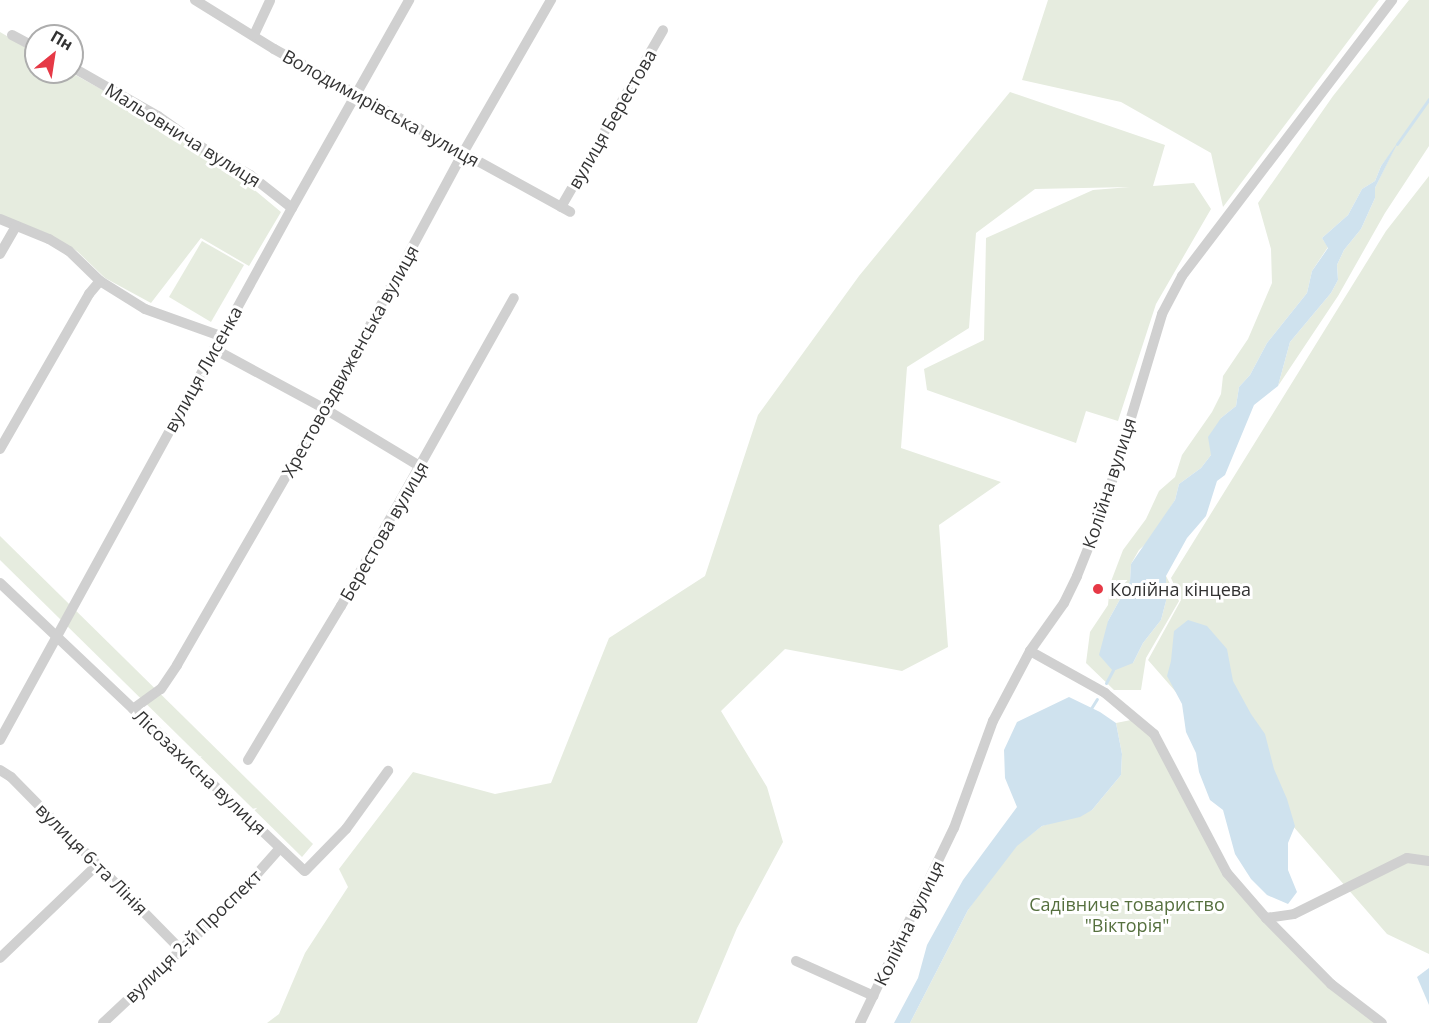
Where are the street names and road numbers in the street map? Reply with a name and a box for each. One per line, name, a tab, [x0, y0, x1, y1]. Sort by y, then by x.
street label: Володимирівська вулиця	[279, 45, 483, 171]
street label: вулиця Берестова	[563, 45, 661, 193]
street label: Мальовнича вулиця	[101, 78, 265, 192]
street label: Хрестовоздвиженська вулиця	[277, 241, 423, 481]
street label: вулиця Лисенка	[159, 302, 247, 436]
street label: Колійна вулиця	[1078, 415, 1140, 551]
street label: Берестова вулиця	[335, 457, 433, 605]
street label: Лісозахисна вулиця	[129, 705, 271, 839]
street label: вулиця 6-та Лінія	[32, 799, 152, 919]
street label: Колійна вулиця	[869, 857, 949, 989]
street label: вулиця 2-й Проспект	[120, 865, 266, 1007]

